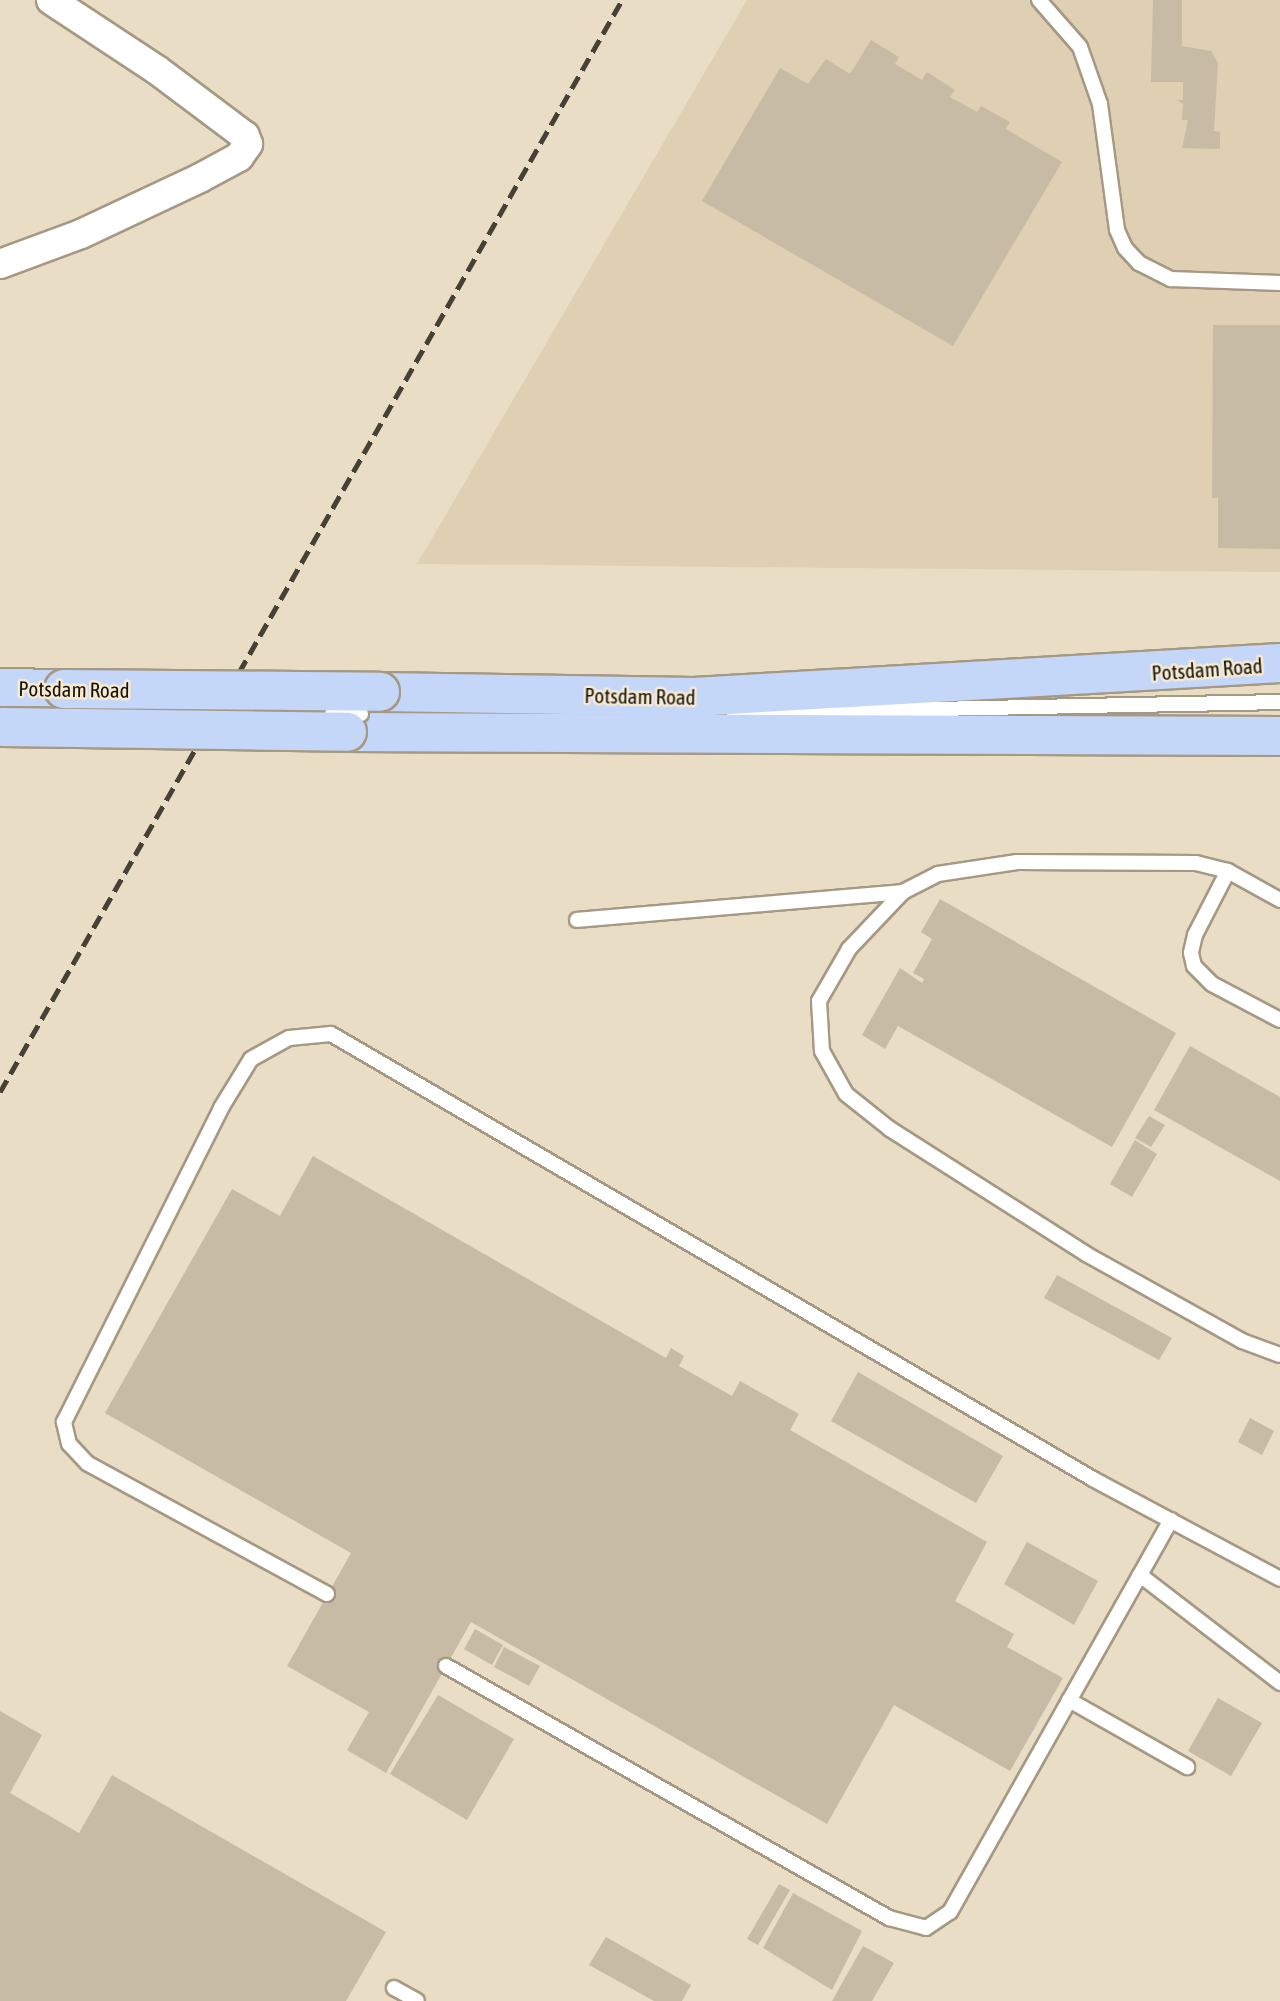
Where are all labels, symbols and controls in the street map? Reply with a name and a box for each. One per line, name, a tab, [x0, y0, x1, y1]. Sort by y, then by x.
street label: Potsdam Road	[1151, 653, 1263, 685]
street label: Potsdam Road	[18, 675, 130, 703]
street label: Potsdam Road	[584, 682, 696, 710]

